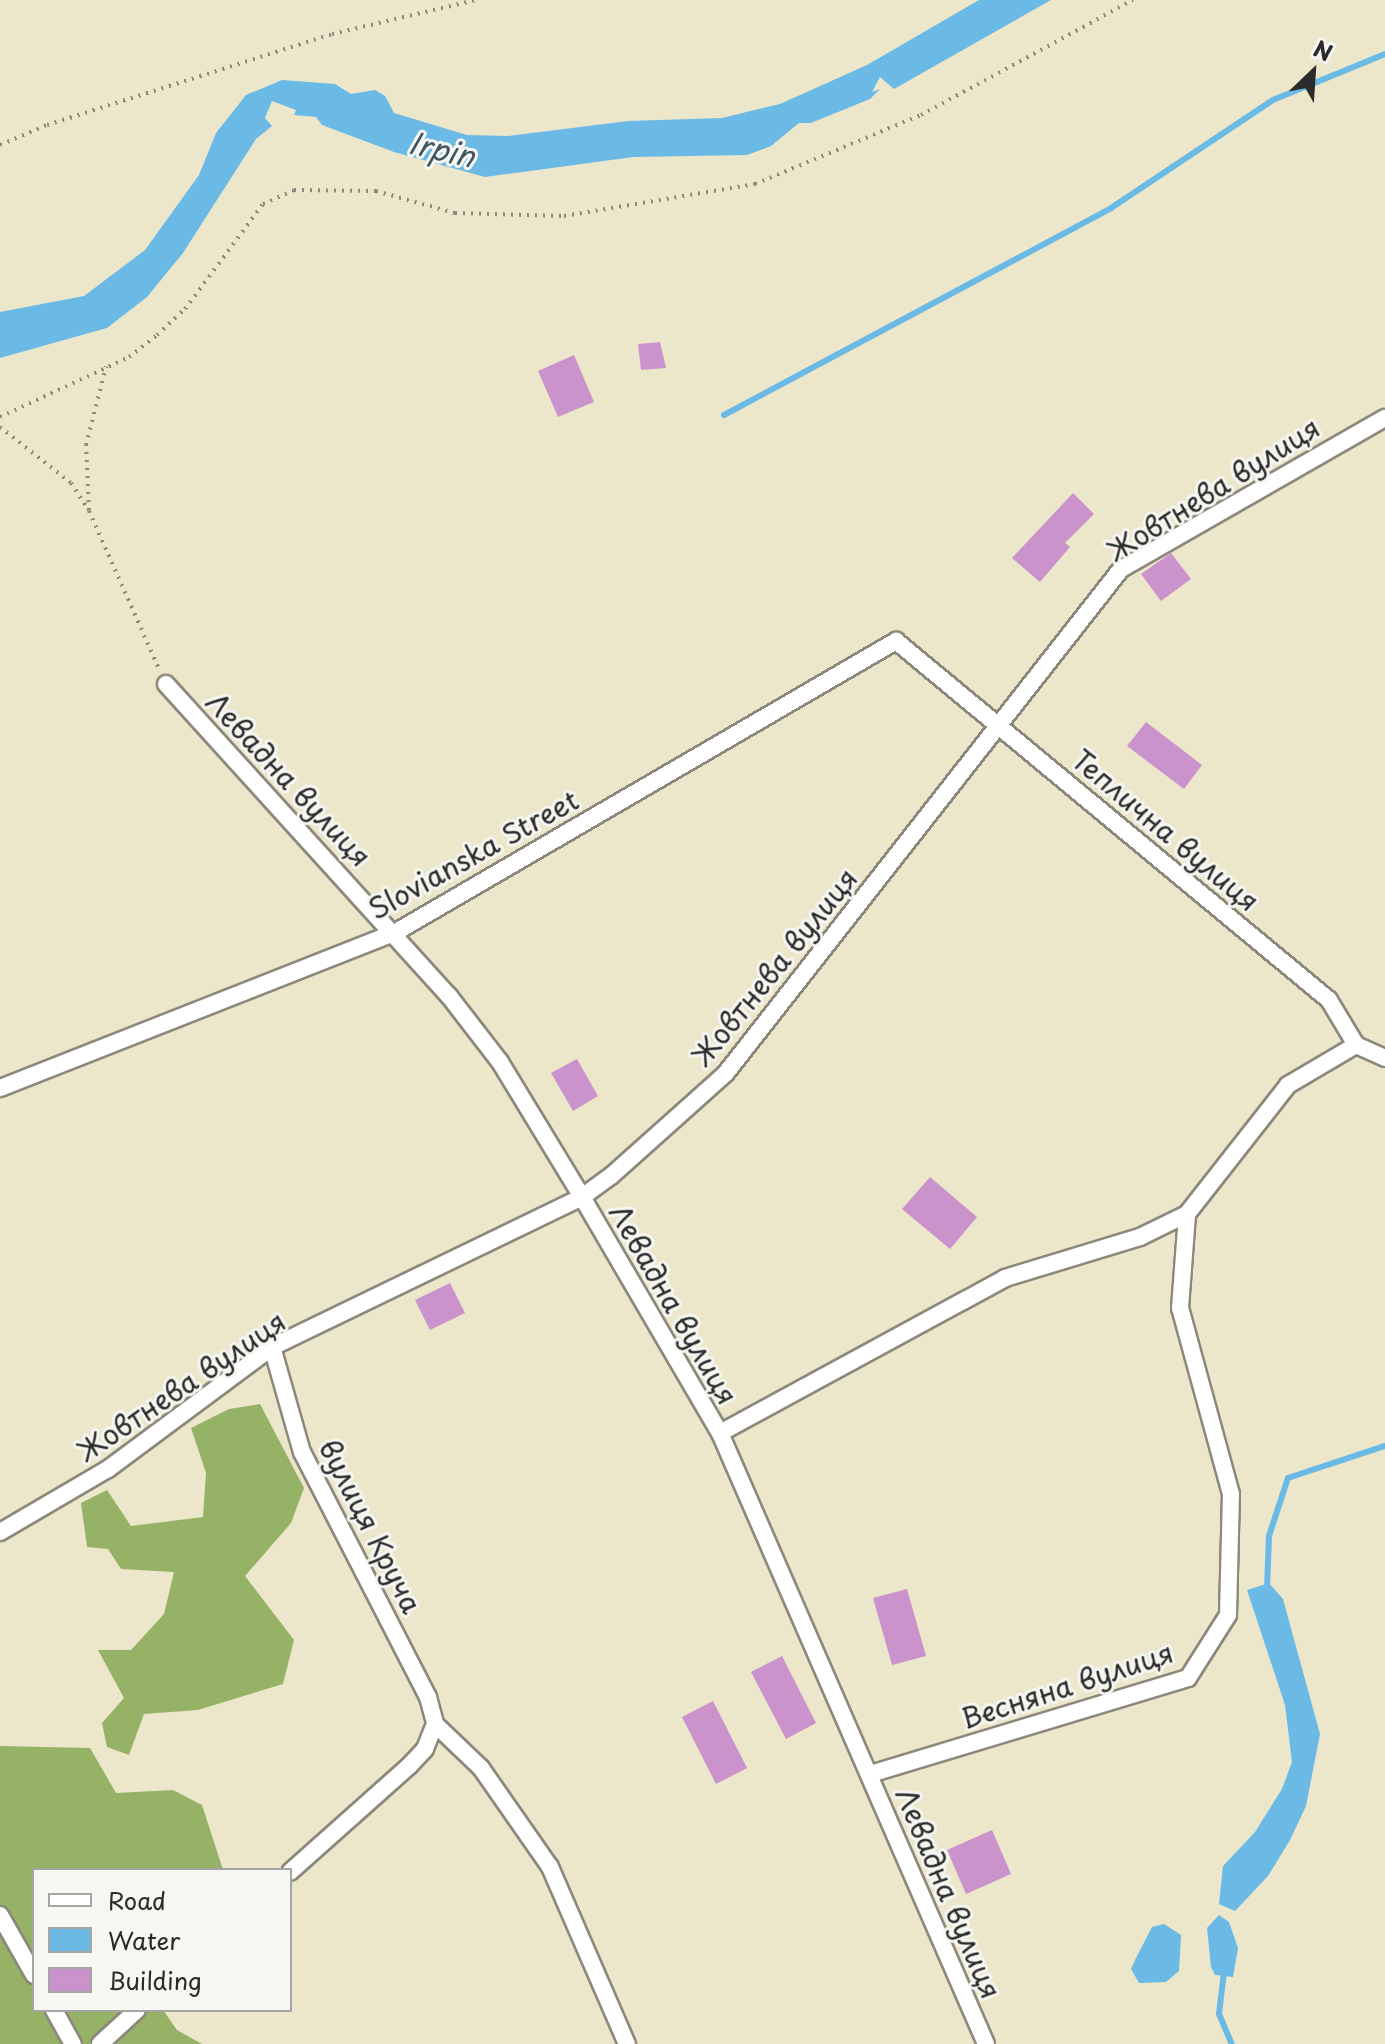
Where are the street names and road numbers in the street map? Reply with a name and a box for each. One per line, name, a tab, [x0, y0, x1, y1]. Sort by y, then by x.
street label: Жовтнева вулиця	[1100, 410, 1326, 568]
street label: Левадна вулиця	[199, 684, 379, 874]
street label: Теплична вулиця	[1065, 742, 1267, 918]
street label: Slovianska Street	[361, 782, 585, 926]
street label: Жовтнева вулиця	[684, 861, 864, 1073]
street label: Левадна вулиця	[603, 1197, 745, 1411]
street label: Жовтнева вулиця	[70, 1303, 292, 1469]
street label: вулиця Круча	[313, 1433, 429, 1619]
street label: Весняна вулиця	[956, 1635, 1178, 1735]
street label: Левадна вулиця	[889, 1782, 1009, 2004]

